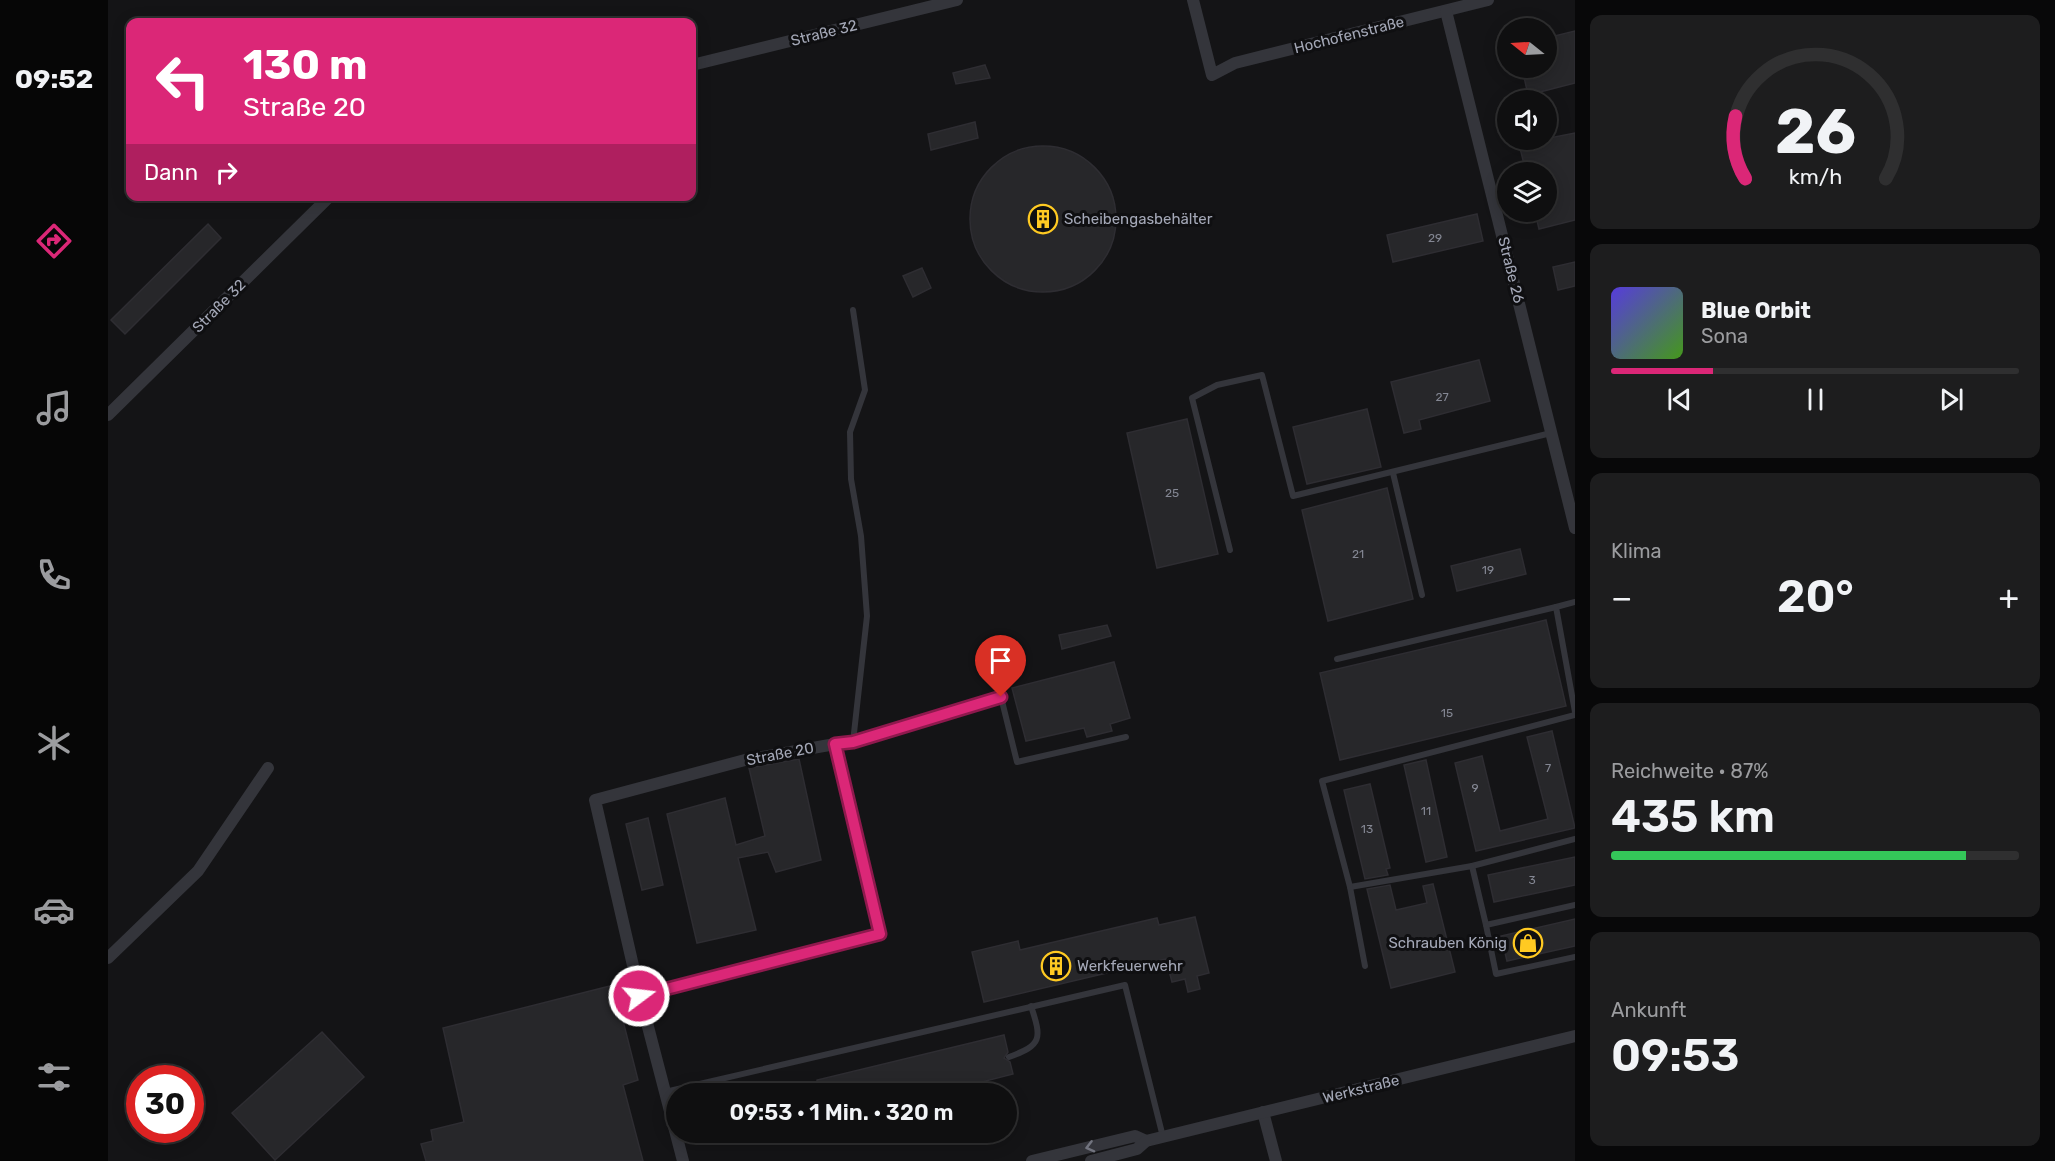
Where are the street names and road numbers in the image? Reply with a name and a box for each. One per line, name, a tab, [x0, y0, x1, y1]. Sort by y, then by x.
street label: Hochofenstraße	[1292, 13, 1406, 57]
street label: Straße 32	[789, 16, 859, 50]
street label: Straße 26	[1494, 235, 1528, 305]
street label: Straße 32	[189, 276, 249, 336]
street label: Straße 20	[745, 739, 815, 769]
street label: Werkstraße	[1321, 1071, 1401, 1107]

